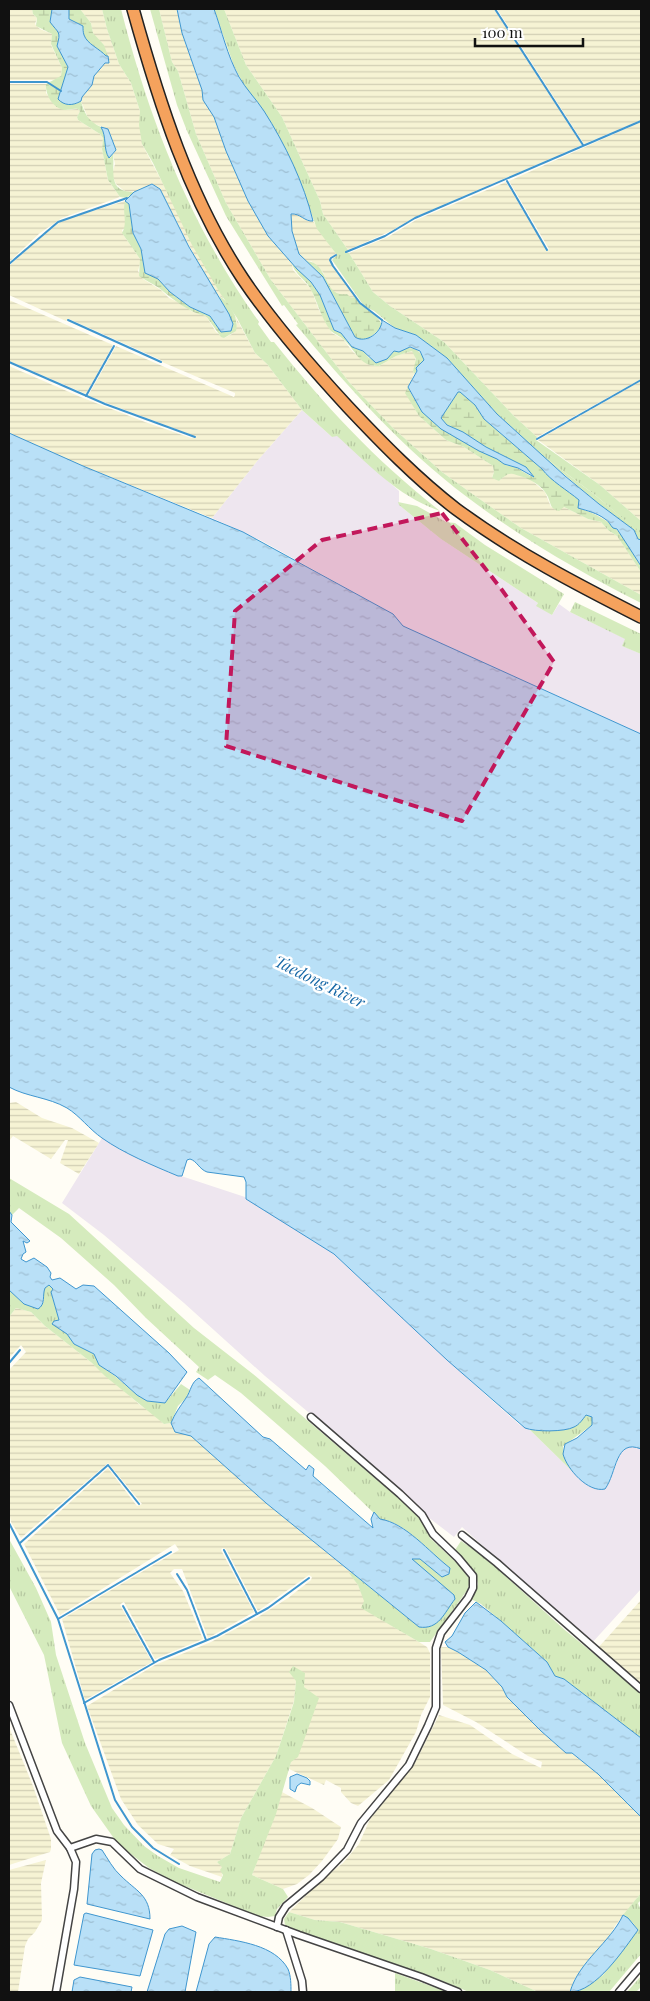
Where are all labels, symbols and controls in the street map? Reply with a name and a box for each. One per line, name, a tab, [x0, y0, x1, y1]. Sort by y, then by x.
scale bar	[475, 15, 582, 47]
text: 100 m	[482, 22, 523, 42]
water label: Taedong River	[271, 950, 370, 1013]

